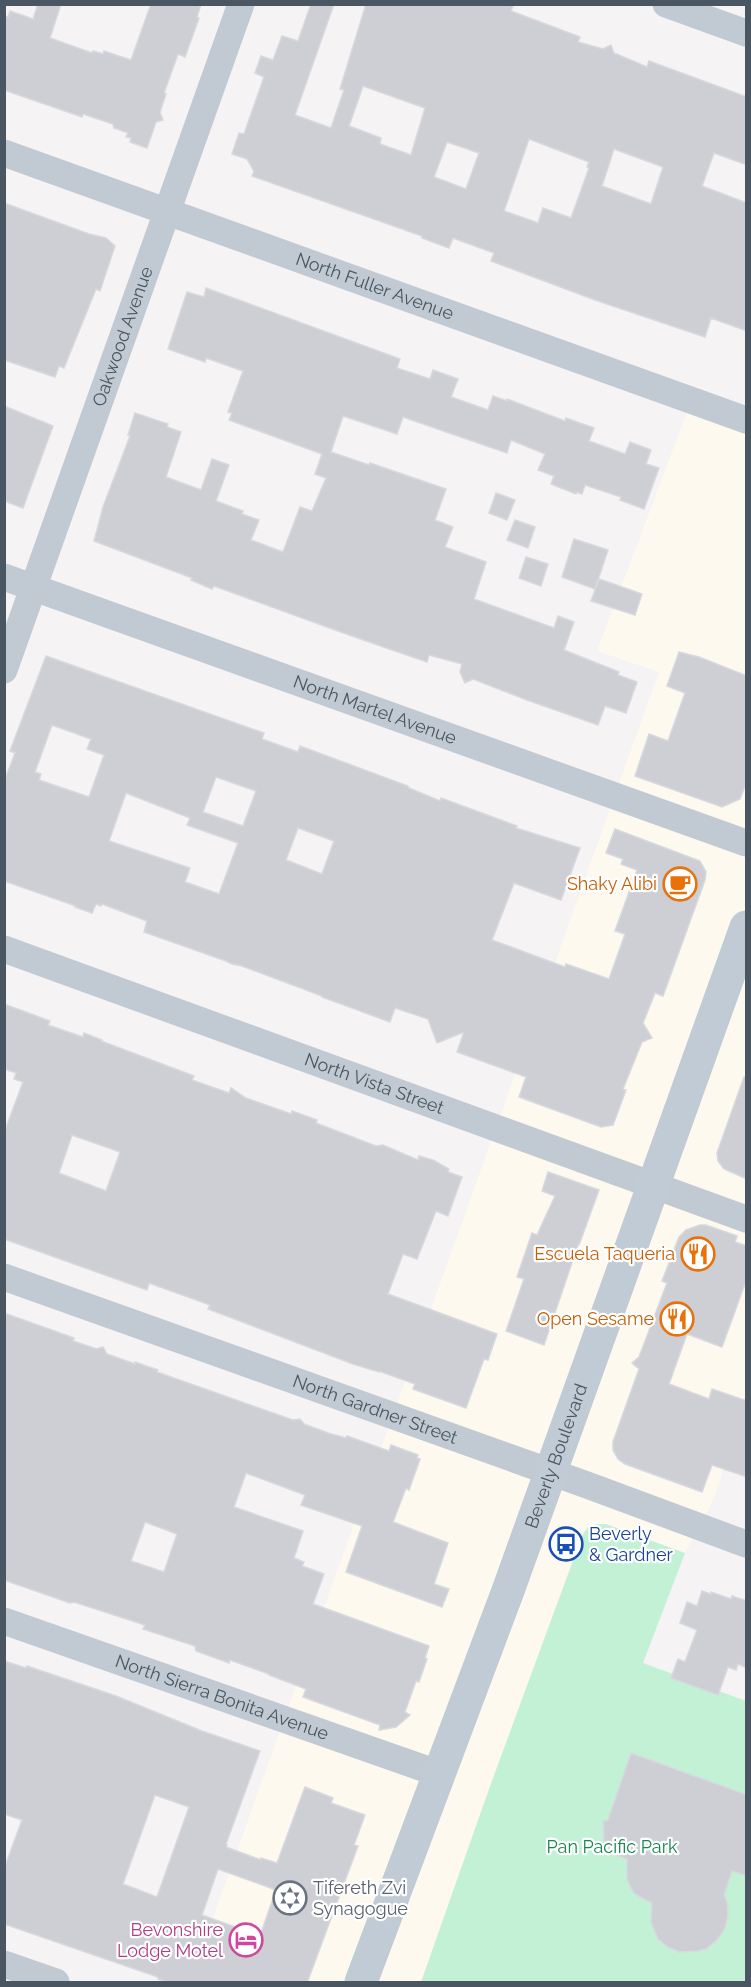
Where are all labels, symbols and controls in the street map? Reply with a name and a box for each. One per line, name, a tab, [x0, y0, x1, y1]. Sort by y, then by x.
street label: North Fuller Avenue	[293, 248, 457, 324]
street label: Oakwood Avenue	[88, 263, 157, 409]
street label: North Martel Avenue	[291, 671, 460, 749]
cafe icon: Shaky Alibi	[662, 866, 698, 902]
place label: Shaky Alibi	[567, 873, 657, 894]
street label: North Vista Street	[302, 1048, 447, 1118]
restaurant icon: Escuela Taqueria	[680, 1236, 716, 1272]
place label: Escuela Taqueria	[534, 1243, 675, 1264]
restaurant icon: Open Sesame	[659, 1301, 695, 1337]
place label: Open Sesame	[537, 1308, 654, 1329]
street label: North Gardner Street	[290, 1370, 460, 1448]
street label: Beverly Boulevard	[520, 1381, 591, 1531]
place label: Beverly & Gardner	[589, 1523, 674, 1565]
bus stop icon: Beverly & Gardner	[548, 1526, 584, 1562]
street label: North Sierra Bonita Avenue	[113, 1650, 332, 1744]
park label: Pan Pacific Park	[546, 1836, 678, 1857]
place label: Tifereth Zvi Synagogue	[313, 1877, 408, 1919]
synagogue icon: Tifereth Zvi Synagogue	[272, 1880, 308, 1916]
place label: Bevonshire Lodge Motel	[117, 1919, 223, 1961]
hotel icon: Bevonshire Lodge Motel	[228, 1922, 264, 1958]

